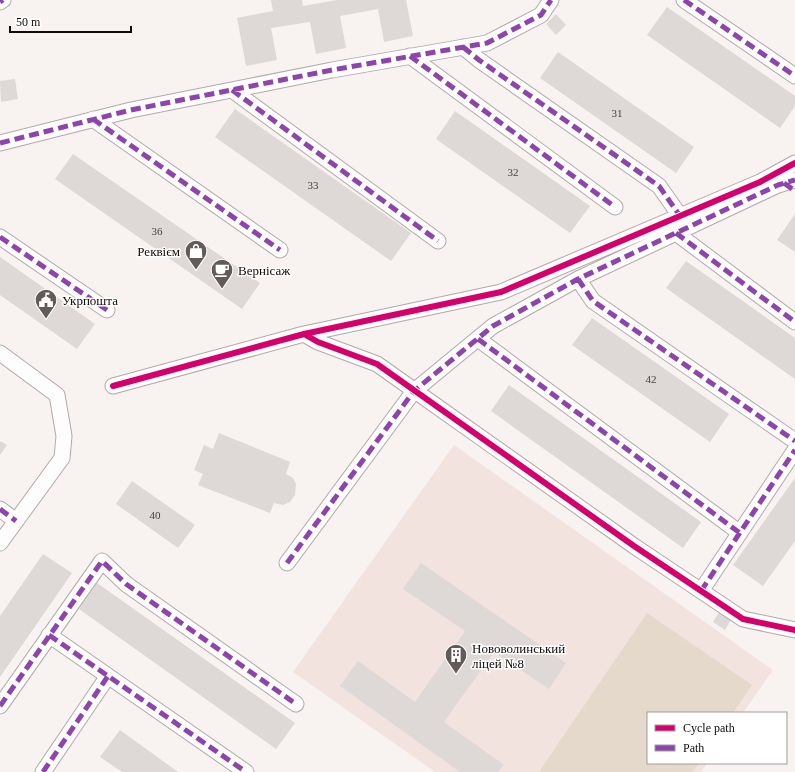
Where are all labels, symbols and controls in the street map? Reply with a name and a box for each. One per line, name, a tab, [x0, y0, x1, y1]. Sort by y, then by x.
scale bar	[10, 8, 131, 34]
text: 50 m	[16, 15, 41, 29]
house number: 31	[612, 107, 623, 119]
house number: 32	[508, 166, 519, 178]
house number: 33	[308, 179, 319, 191]
house number: 36	[152, 225, 163, 237]
shop icon: Реквієм	[183, 238, 209, 271]
place label: Реквієм	[137, 244, 180, 259]
cafe icon: Вернісаж	[209, 257, 235, 290]
place label: Вернісаж	[238, 263, 291, 278]
public building icon: Укрпошта	[33, 287, 59, 320]
place label: Укрпошта	[62, 293, 118, 308]
house number: 42	[646, 373, 657, 385]
house number: 40	[150, 509, 161, 521]
place label: Нововолинський ліцей №8	[472, 641, 565, 671]
building icon: Нововолинський ліцей №8	[443, 642, 469, 675]
legend	[647, 712, 787, 764]
text: Cycle path	[683, 721, 735, 735]
text: Path	[683, 741, 704, 755]

